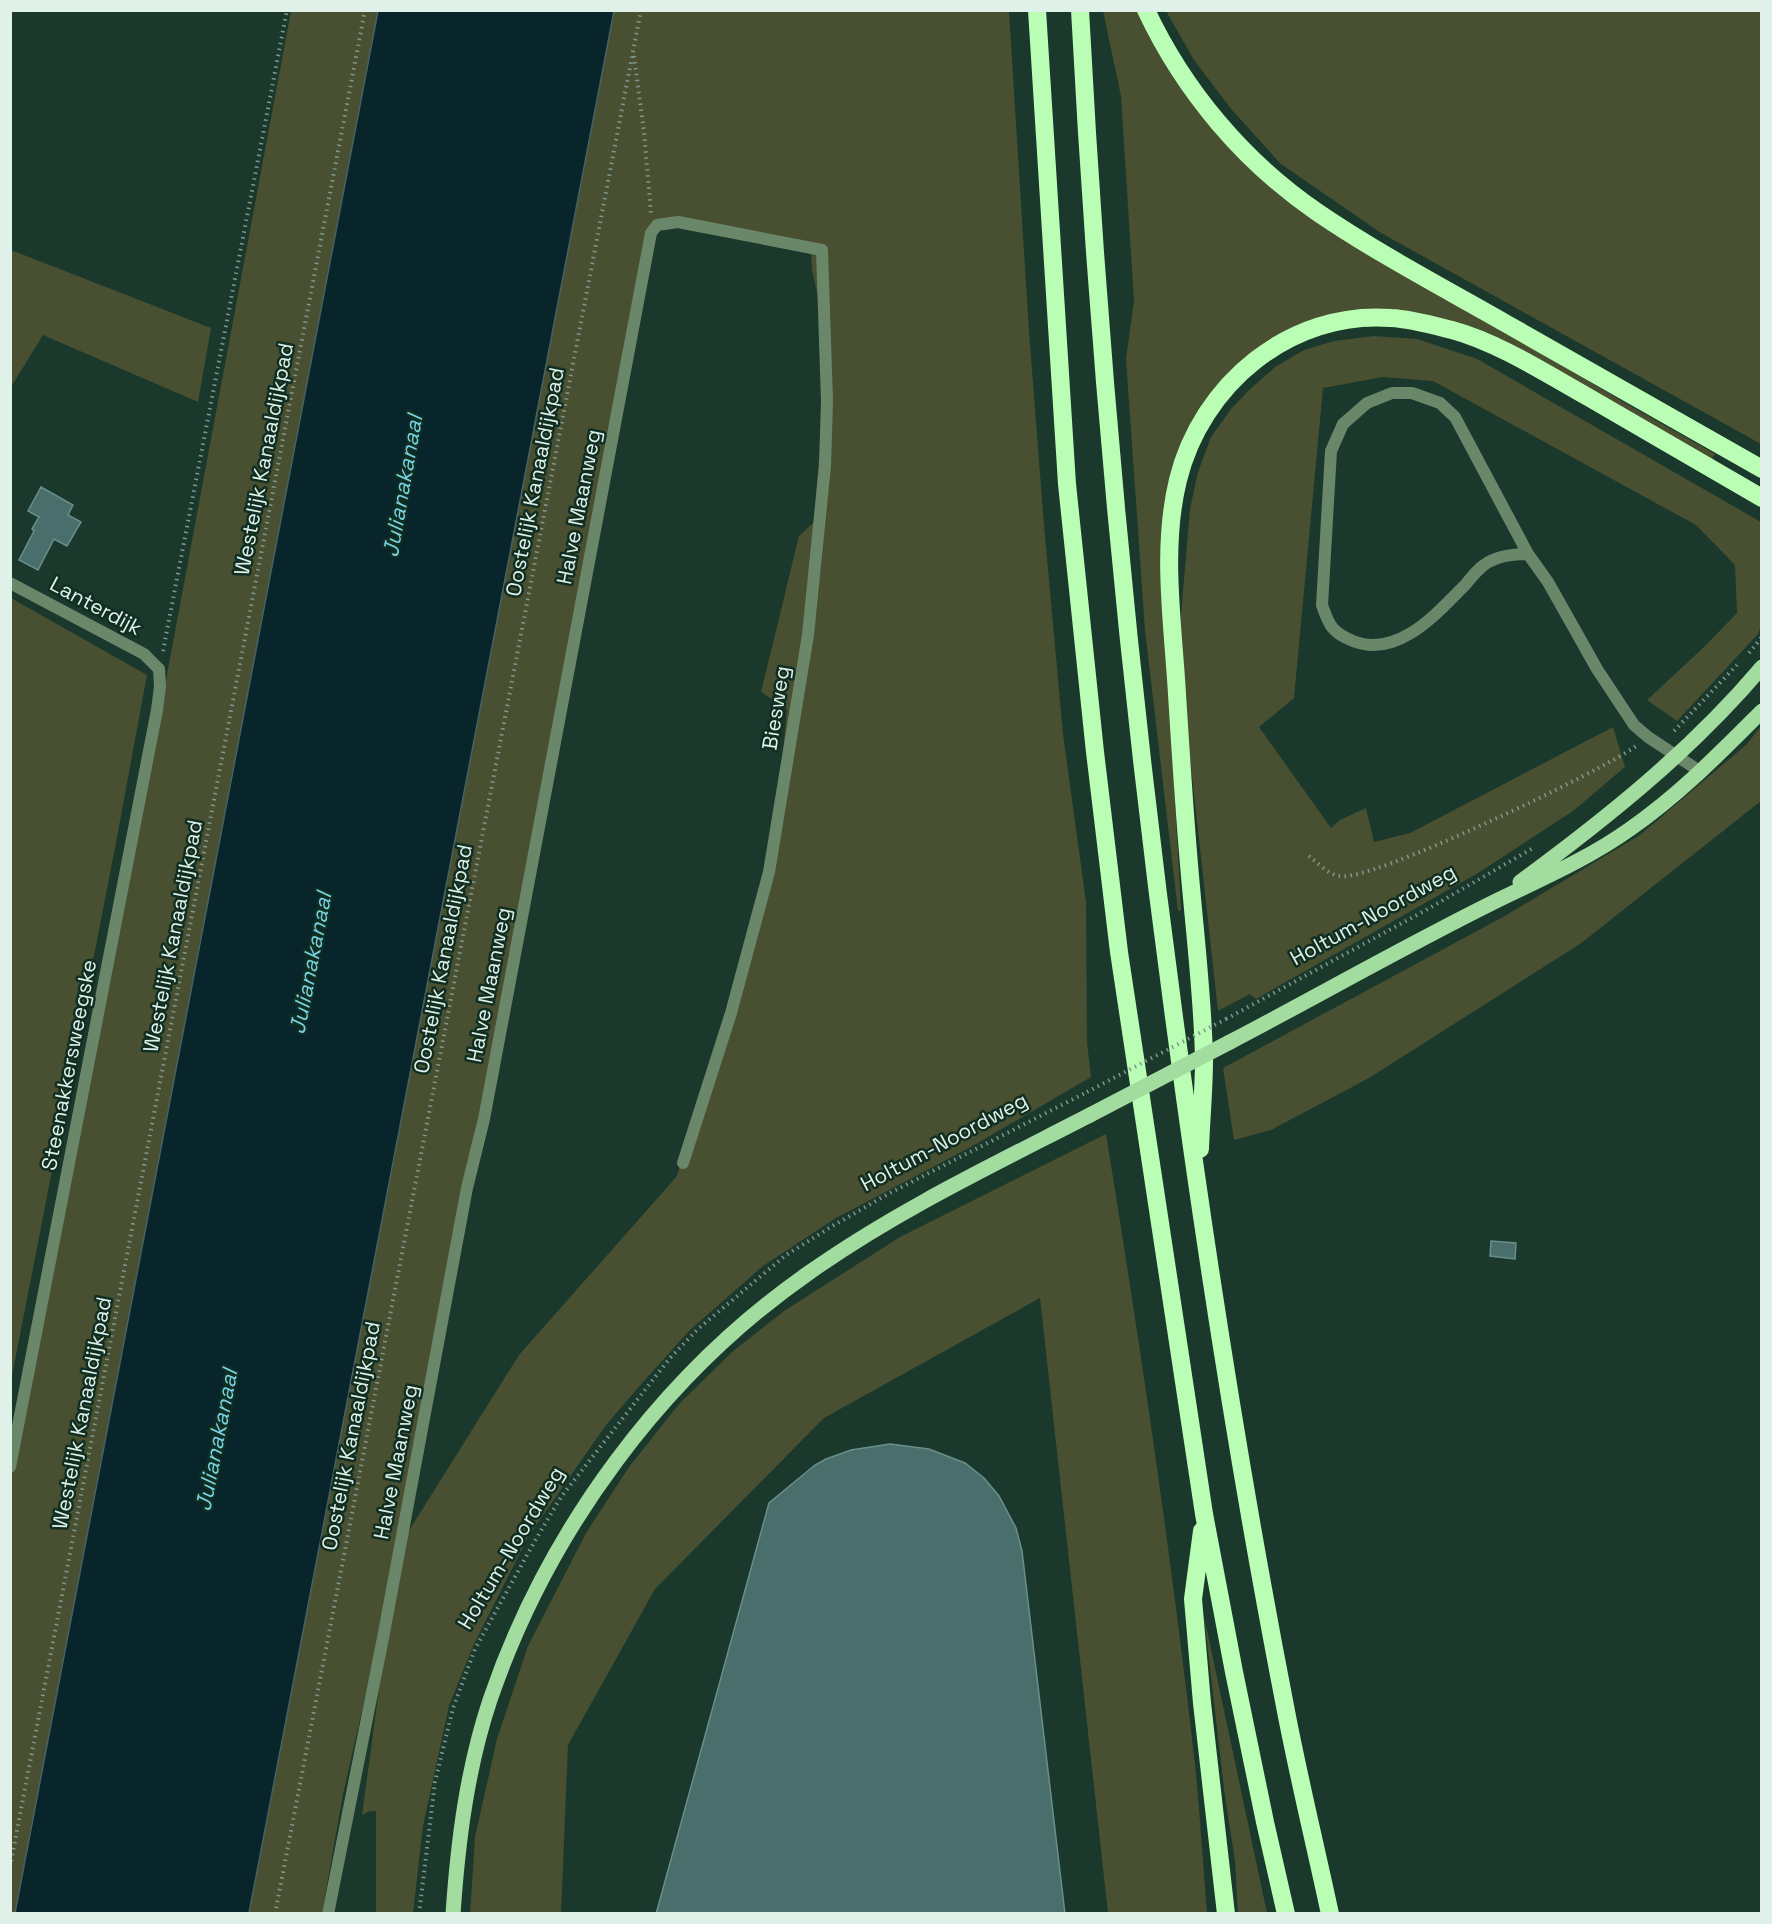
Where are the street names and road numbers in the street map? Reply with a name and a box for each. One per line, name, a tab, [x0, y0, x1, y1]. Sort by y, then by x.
street label: Westelijk Kanaaldijkpad	[228, 340, 299, 577]
street label: Oostelijk Kanaaldijkpad	[499, 365, 570, 599]
street label: Halve Maanweg	[550, 427, 607, 587]
street label: Lanterdijk	[46, 570, 147, 641]
street label: Biesweg	[756, 664, 795, 752]
street label: Westelijk Kanaaldijkpad	[137, 817, 208, 1054]
street label: Oostelijk Kanaaldijkpad	[407, 842, 478, 1076]
street label: Holtum-Noordweg	[1285, 858, 1460, 971]
street label: Halve Maanweg	[460, 905, 517, 1065]
street label: Steenakkersweegske	[35, 957, 102, 1173]
street label: Holtum-Noordweg	[856, 1086, 1032, 1197]
street label: Westelijk Kanaaldijkpad	[46, 1294, 117, 1531]
street label: Oostelijk Kanaaldijkpad	[315, 1319, 386, 1553]
street label: Halve Maanweg	[367, 1382, 424, 1542]
street label: Holtum-Noordweg	[451, 1461, 570, 1634]

